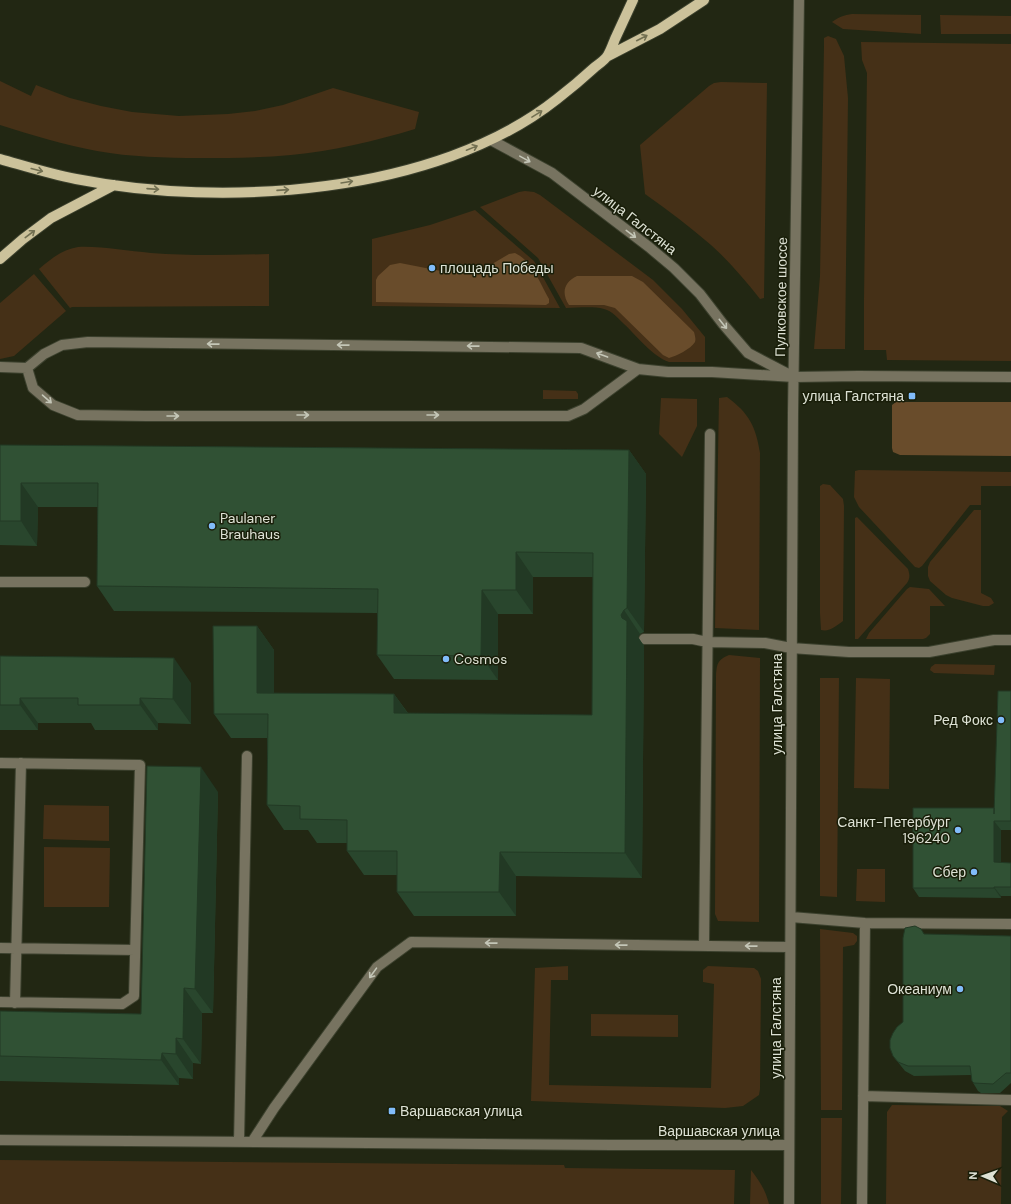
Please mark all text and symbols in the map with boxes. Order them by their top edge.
one-way arrow [636,34,648,41]
one-way arrow [531,110,543,118]
one-way arrow [466,144,478,151]
one-way arrow [519,156,531,163]
one-way arrow [31,166,44,174]
one-way arrow [340,178,353,186]
street label: улица Галстяна [589,182,681,258]
one-way arrow [146,186,159,193]
one-way arrow [276,187,289,194]
one-way arrow [625,229,636,238]
one-way arrow [24,230,35,238]
street label: Пулковское шоссе [771,237,791,357]
place label: площадь Победы [440,259,554,277]
marker: площадь Победы [427,263,437,273]
one-way arrow [719,319,728,330]
one-way arrow [207,340,220,347]
one-way arrow [337,341,350,349]
one-way arrow [467,342,480,350]
one-way arrow [596,351,608,359]
place label: улица Галстяна [803,387,904,405]
marker: улица Галстяна [907,391,917,401]
one-way arrow [41,395,52,404]
one-way arrow [296,411,309,419]
one-way arrow [426,411,439,419]
one-way arrow [166,412,179,420]
place label: Paulaner Brauhaus [220,509,280,543]
marker: Paulaner Brauhaus [207,521,217,531]
place label: Cosmos [454,650,507,668]
street label: улица Галстяна [768,653,786,755]
marker: Cosmos [441,654,451,664]
place label: Ред Фокс [933,711,993,729]
marker: Ред Фокс [996,715,1006,725]
place label: Санкт-Петербург 196240 [837,813,950,847]
marker: Санкт-Петербург 196240 [953,825,963,835]
place label: Сбер [932,863,966,881]
marker: Сбер [969,867,979,877]
one-way arrow [485,939,498,947]
one-way arrow [615,941,628,949]
one-way arrow [745,942,758,950]
one-way arrow [369,967,377,978]
street label: улица Галстяна [767,977,785,1079]
place label: Океаниум [887,980,952,998]
marker: Океаниум [955,984,965,994]
place label: Варшавская улица [400,1102,522,1120]
marker: Варшавская улица [387,1106,397,1116]
street label: Варшавская улица [658,1122,780,1140]
north arrow [963,1156,1003,1196]
text: N [966,1171,980,1180]

